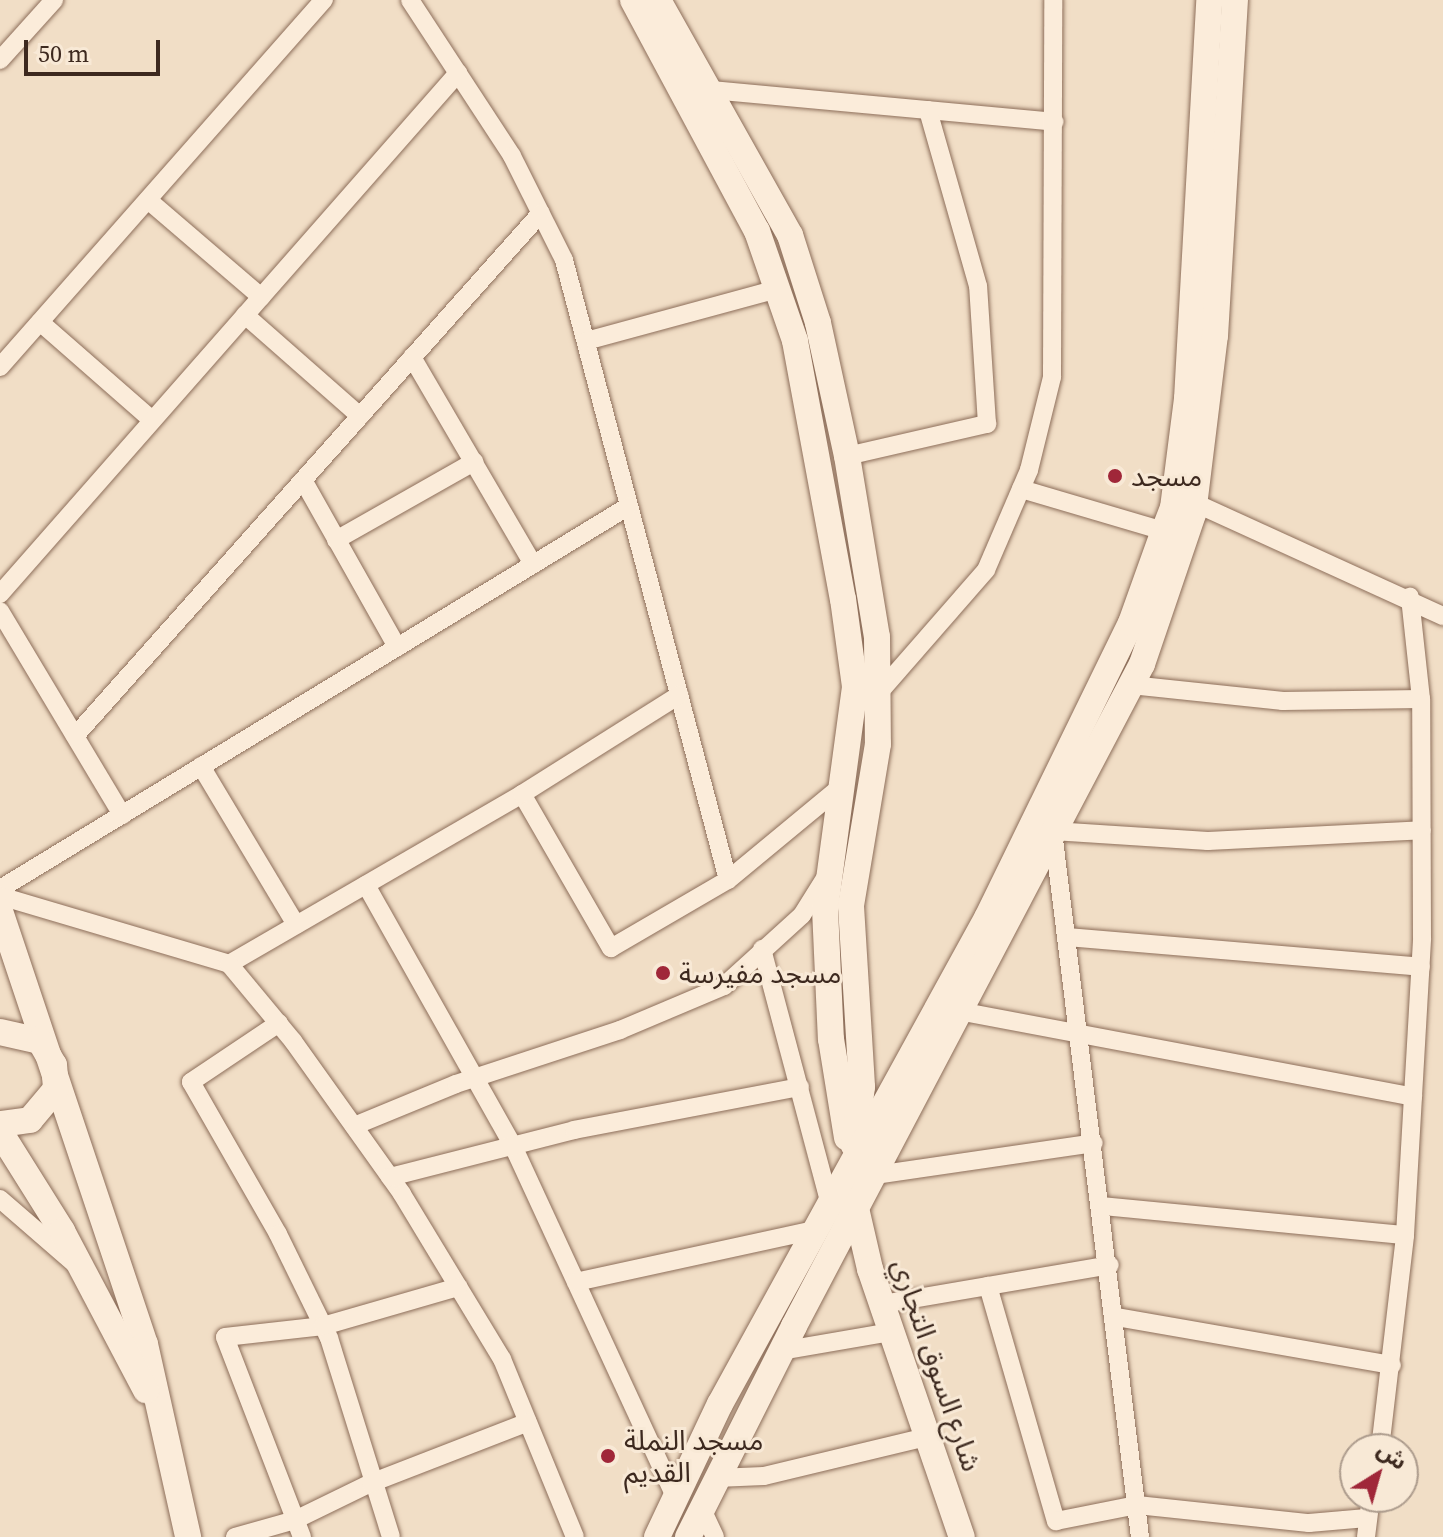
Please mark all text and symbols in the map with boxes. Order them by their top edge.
scale bar [28,24,164,74]
text: 50 m [38,37,89,70]
place label: مسجد [1131,459,1202,493]
marker: مسجد [1106,467,1124,485]
place label: مسجد مفيرسة [679,956,842,990]
marker: مسجد مفيرسة [654,964,672,982]
street label: شارع السوق التجاري [885,1254,989,1476]
place label: مسجد النملة القديم [624,1423,763,1489]
north arrow [1339,1433,1419,1513]
text: ش [1371,1434,1413,1476]
marker: مسجد النملة القديم [599,1447,617,1465]

